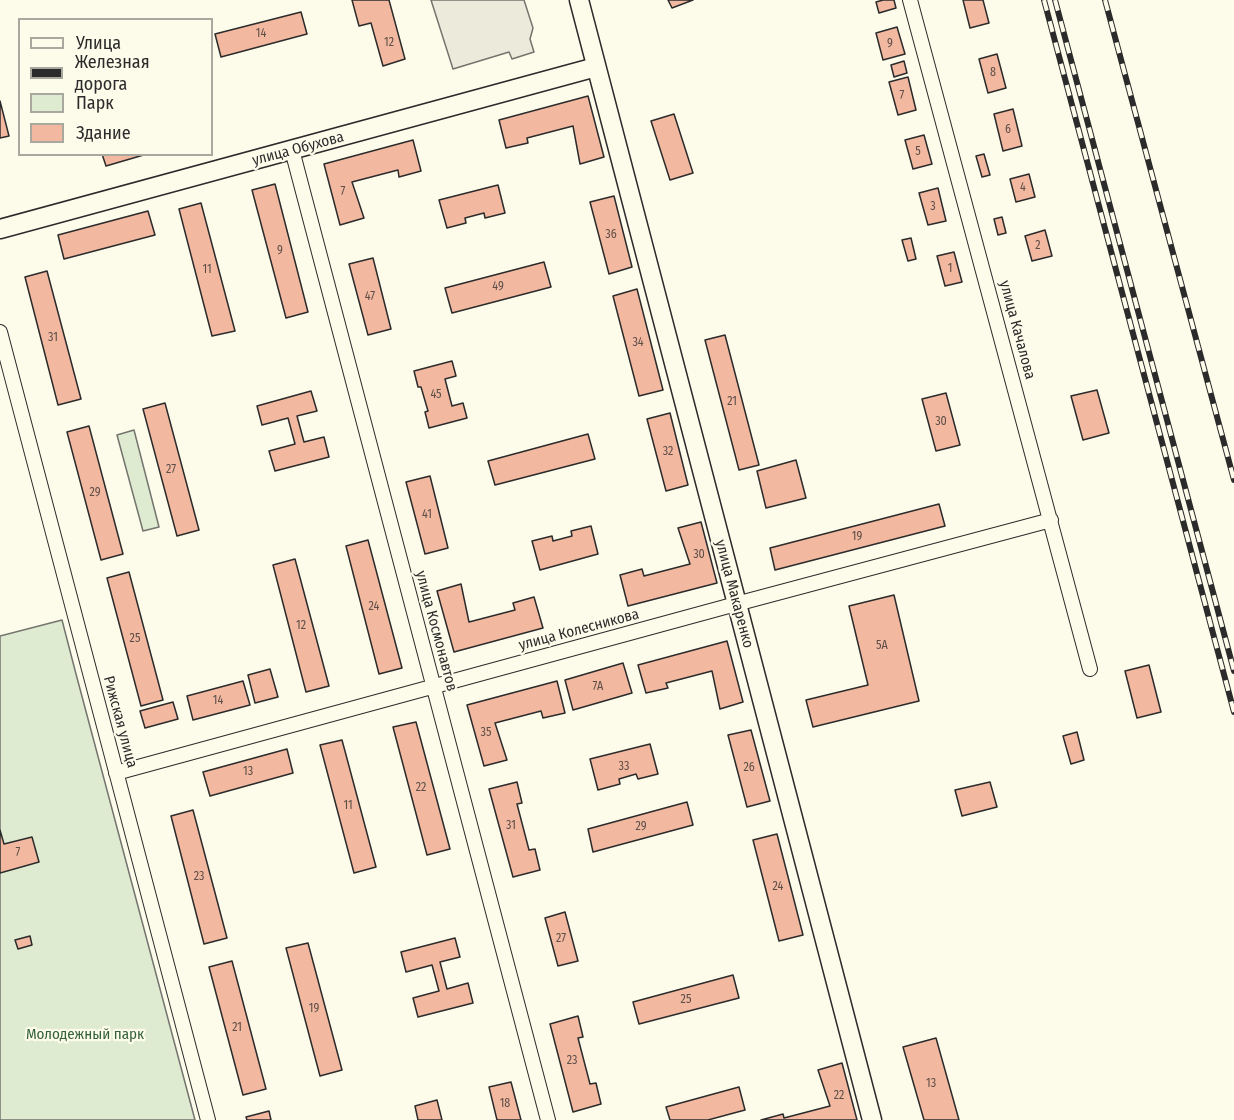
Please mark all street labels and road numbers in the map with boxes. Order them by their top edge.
street label: улица Обухова [250,128,346,170]
street label: улица Качалова [995,279,1039,381]
street label: улица Макаренко [711,538,757,650]
street label: улица Космонавтов [411,569,461,693]
street label: улица Колесникова [517,605,641,655]
street label: Рижская улица [99,674,141,770]

